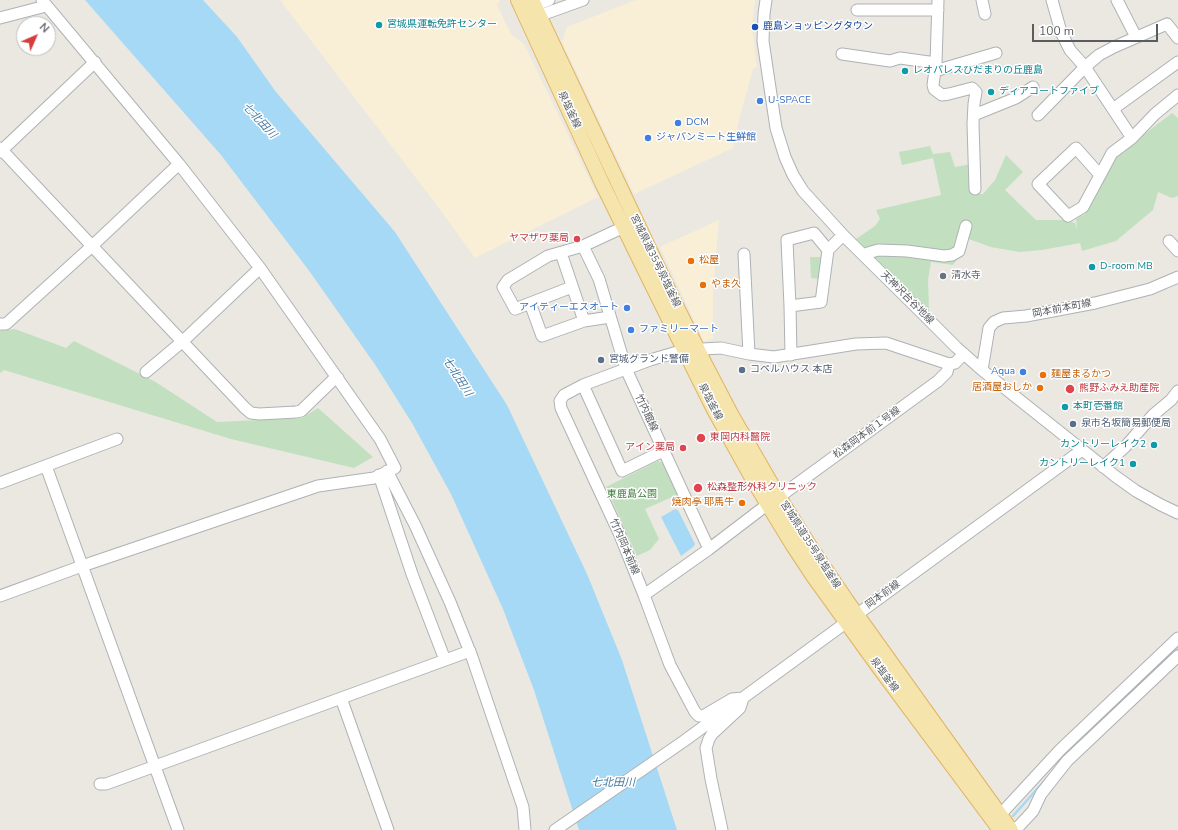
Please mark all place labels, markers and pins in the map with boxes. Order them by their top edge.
place label: 宮城県運転免許センター [387,19,497,31]
marker: 宮城県運転免許センター [374,20,384,30]
place label: 鹿島ショッピングタウン [763,21,873,33]
marker: 鹿島ショッピングタウン [750,22,760,32]
place label: レオパレスひだまりの丘鹿島 [913,65,1043,77]
marker: レオパレスひだまりの丘鹿島 [900,66,910,76]
place label: ディアコートファイブ [999,86,1099,98]
marker: ディアコートファイブ [986,87,996,97]
place label: U-SPACE [768,95,811,107]
marker: U-SPACE [755,96,765,106]
place label: DCM [686,117,709,129]
marker: DCM [673,118,683,128]
place label: ジャパンミート生鮮館 [656,132,756,144]
marker: ジャパンミート生鮮館 [643,133,653,143]
place label: ヤマザワ薬局 [509,233,569,245]
marker: ヤマザワ薬局 [572,234,582,244]
place label: 松屋 [699,255,719,267]
marker: 松屋 [686,256,696,266]
place label: D-room MB [1100,261,1153,273]
marker: D-room MB [1087,262,1097,272]
place label: 清水寺 [951,270,981,282]
marker: 清水寺 [938,271,948,281]
place label: やま久 [711,279,741,291]
marker: やま久 [698,280,708,290]
place label: アイティーエスオート [519,302,619,314]
marker: アイティーエスオート [622,303,632,313]
place label: ファミリーマート [639,324,719,336]
marker: ファミリーマート [626,325,636,335]
place label: 宮城グランド警備 [609,354,689,366]
marker: 宮城グランド警備 [596,355,606,365]
place label: コペルハウス 本店 [750,364,833,376]
marker: コペルハウス 本店 [737,365,747,375]
place label: Aqua [991,366,1015,378]
marker: Aqua [1018,367,1028,377]
place label: 麺屋まるかつ [1051,369,1111,381]
marker: 麺屋まるかつ [1038,370,1048,380]
place label: 居酒屋おしか [972,382,1032,394]
marker: 居酒屋おしか [1035,383,1045,393]
marker: 熊野ふみえ助産院 [1064,383,1076,395]
place label: 熊野ふみえ助産院 [1079,383,1159,395]
place label: 本町壱番館 [1073,401,1123,413]
marker: 本町壱番館 [1060,402,1070,412]
place label: 泉市名坂簡易郵便局 [1081,418,1171,430]
marker: 泉市名坂簡易郵便局 [1068,419,1078,429]
marker: 東岡内科醫院 [695,432,707,444]
place label: 東岡内科醫院 [710,432,770,444]
place label: カントリーレイク2 [1060,439,1146,451]
marker: カントリーレイク2 [1149,440,1159,450]
place label: アイン薬局 [625,442,675,454]
marker: アイン薬局 [678,443,688,453]
place label: カントリーレイク1 [1039,458,1125,470]
marker: カントリーレイク1 [1128,459,1138,469]
marker: 松森整形外科クリニック [692,482,704,494]
place label: 松森整形外科クリニック [707,482,817,494]
place label: 焼肉亭 耶馬牛 [671,497,734,509]
marker: 焼肉亭 耶馬牛 [737,498,747,508]

